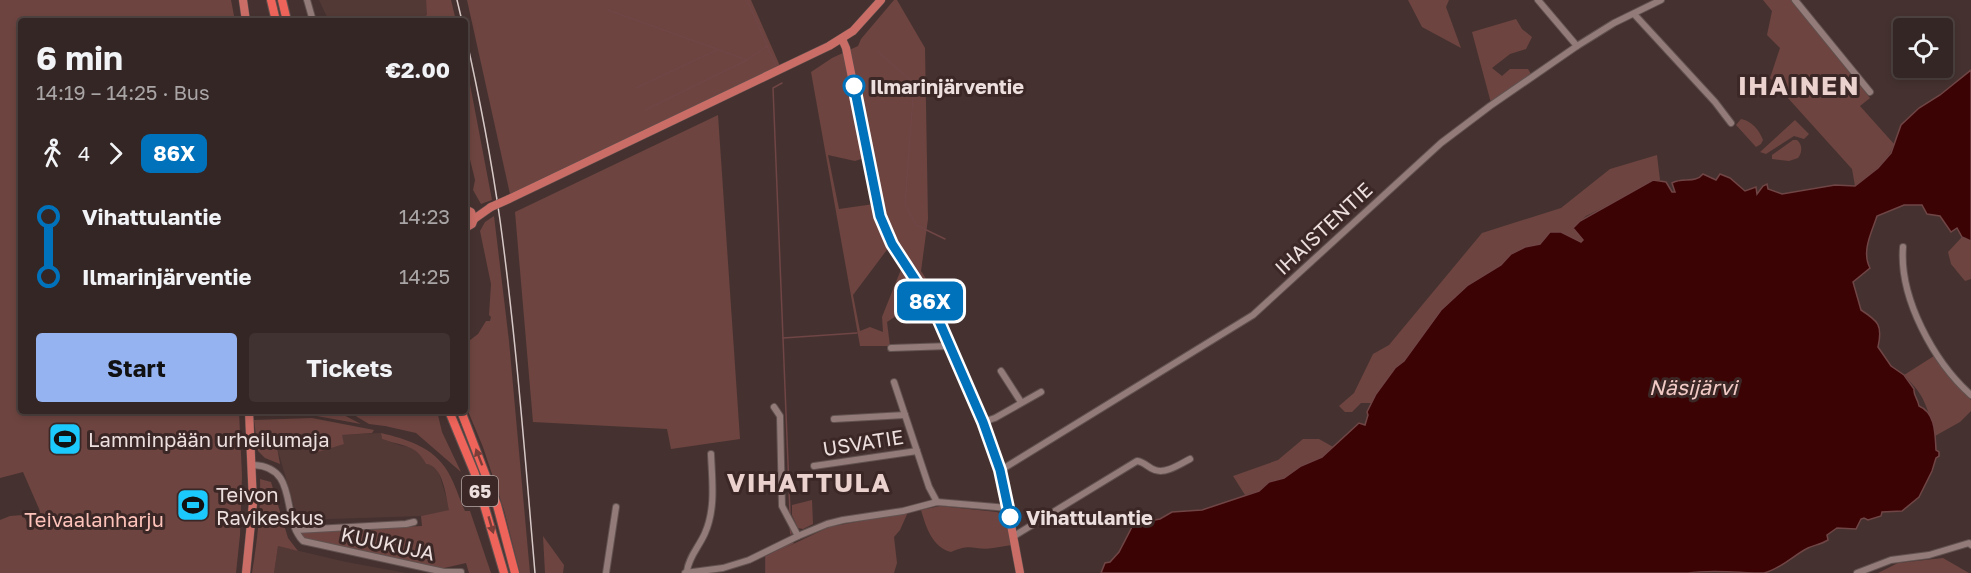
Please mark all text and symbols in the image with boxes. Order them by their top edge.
map controls [1893,18,1953,78]
button: locate [1893,18,1953,78]
text: 6 min [36,38,123,77]
text: €2.00 [385,56,450,83]
district label: IHAINEN [1738,70,1860,101]
place label: Ilmarinjärventie [870,74,1024,98]
marker: Ilmarinjärventie [843,75,865,97]
text: 14:19 – 14:25 · Bus [36,80,210,104]
icon: walk [36,137,69,170]
icon: forward [99,137,132,170]
text: 86X [153,140,195,166]
text: 4 [78,141,90,165]
street label: IHAISTENTIE [1269,177,1377,279]
text: Vihattulantie [82,203,221,230]
text: 14:23 [399,204,450,228]
text: Ilmarinjärventie [82,263,252,290]
text: 14:25 [399,264,450,288]
line badge: 86X [896,282,964,320]
text: 86X [909,288,951,314]
button: Start [36,333,237,402]
button: Tickets [249,333,450,402]
water label: Näsijärvi [1649,374,1740,400]
sports icon: Lamminpään urheilumaja [47,421,83,457]
street label: USVATIE [821,424,905,460]
place label: Lamminpään urheilumaja [88,427,329,451]
one-way arrow [474,448,484,466]
district label: VIHATTULA [727,467,891,498]
road number: 65 [462,476,498,506]
place label: Teivon Ravikeskus [216,482,324,529]
sports icon: Teivon Ravikeskus [175,487,211,523]
place label: Vihattulantie [1026,505,1153,529]
marker: Vihattulantie [999,506,1021,528]
park label: Teivaalanharju [24,507,164,531]
one-way arrow [487,516,496,534]
street label: KUUKUJA [339,521,437,565]

